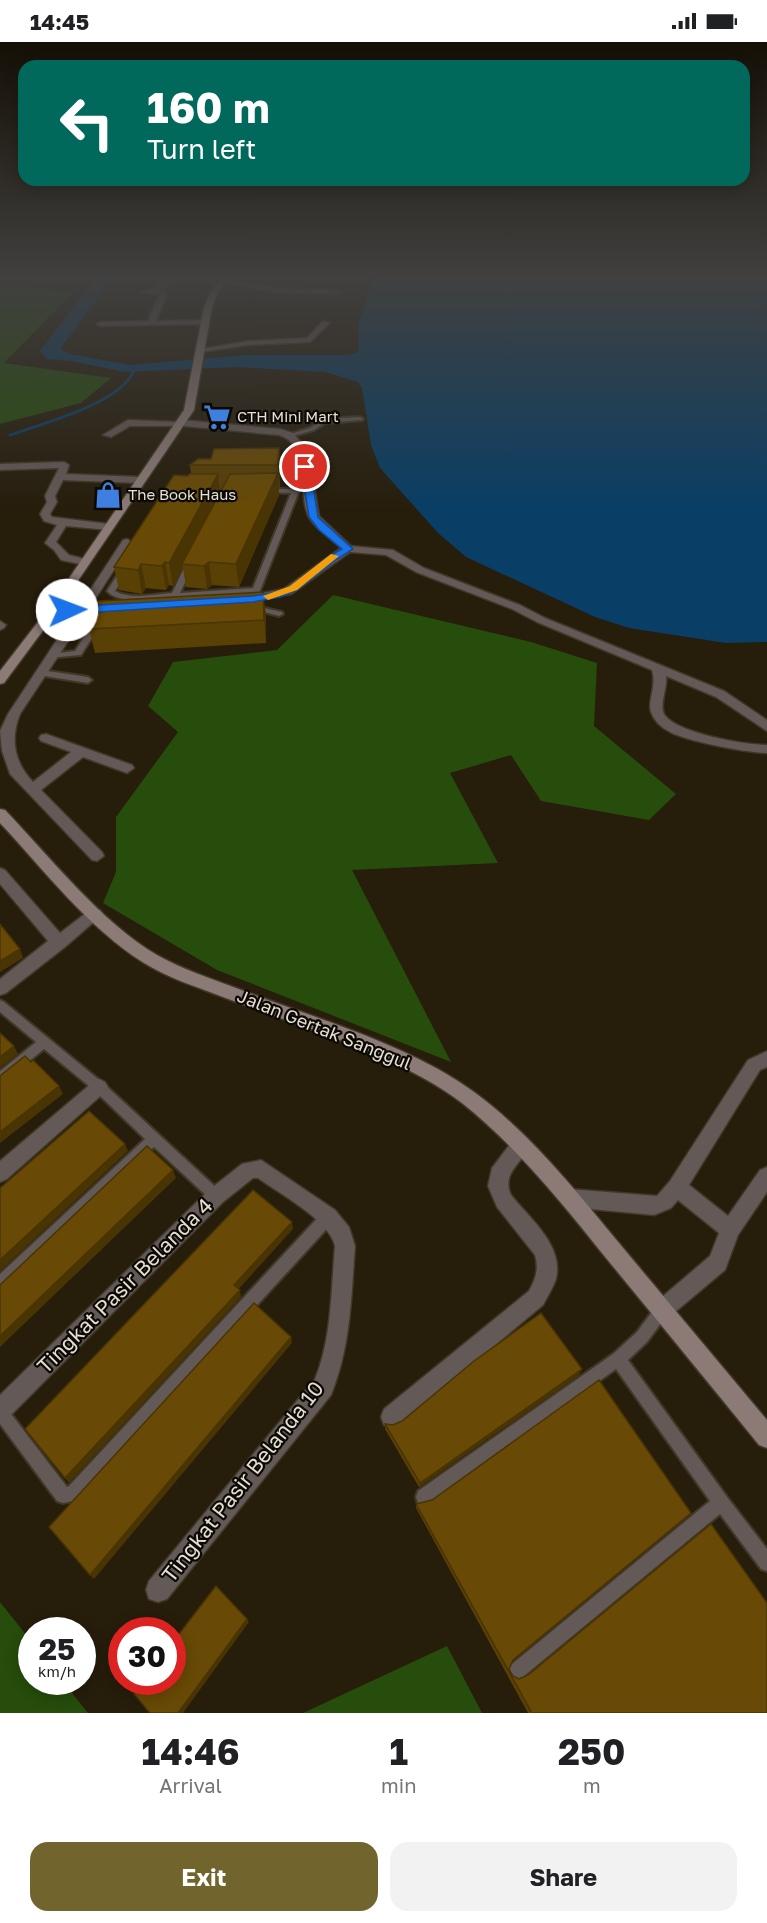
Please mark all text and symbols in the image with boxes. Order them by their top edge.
text: 14:45 [30,8,89,35]
text: 160 m [147,82,270,132]
icon: left [48,84,126,162]
text: Turn left [147,133,256,165]
supermarket icon: CTH Mini Mart [202,402,232,432]
place label: CTH Mini Mart [237,407,339,425]
pin [279,441,330,492]
icon: arrive [288,450,321,483]
shop icon: The Book Haus [93,480,123,510]
place label: The Book Haus [128,485,236,503]
position arrow [35,578,99,642]
street label: Jalan Gertak Sanggul [234,984,415,1074]
street label: Tingkat Pasir Belanda 4 [31,1192,218,1379]
street label: Tingkat Pasir Belanda 10 [156,1376,329,1587]
speed limit sign: 30 [108,1617,186,1695]
text: 25 [39,1631,75,1667]
text: km/h [38,1662,76,1680]
text: 14:46 [142,1730,240,1773]
text: 1 [390,1730,408,1773]
text: 250 [558,1730,625,1773]
text: Arrival [159,1773,222,1797]
text: min [381,1773,416,1797]
text: m [583,1773,601,1797]
button: Exit [30,1842,378,1911]
button: Share [390,1842,737,1911]

